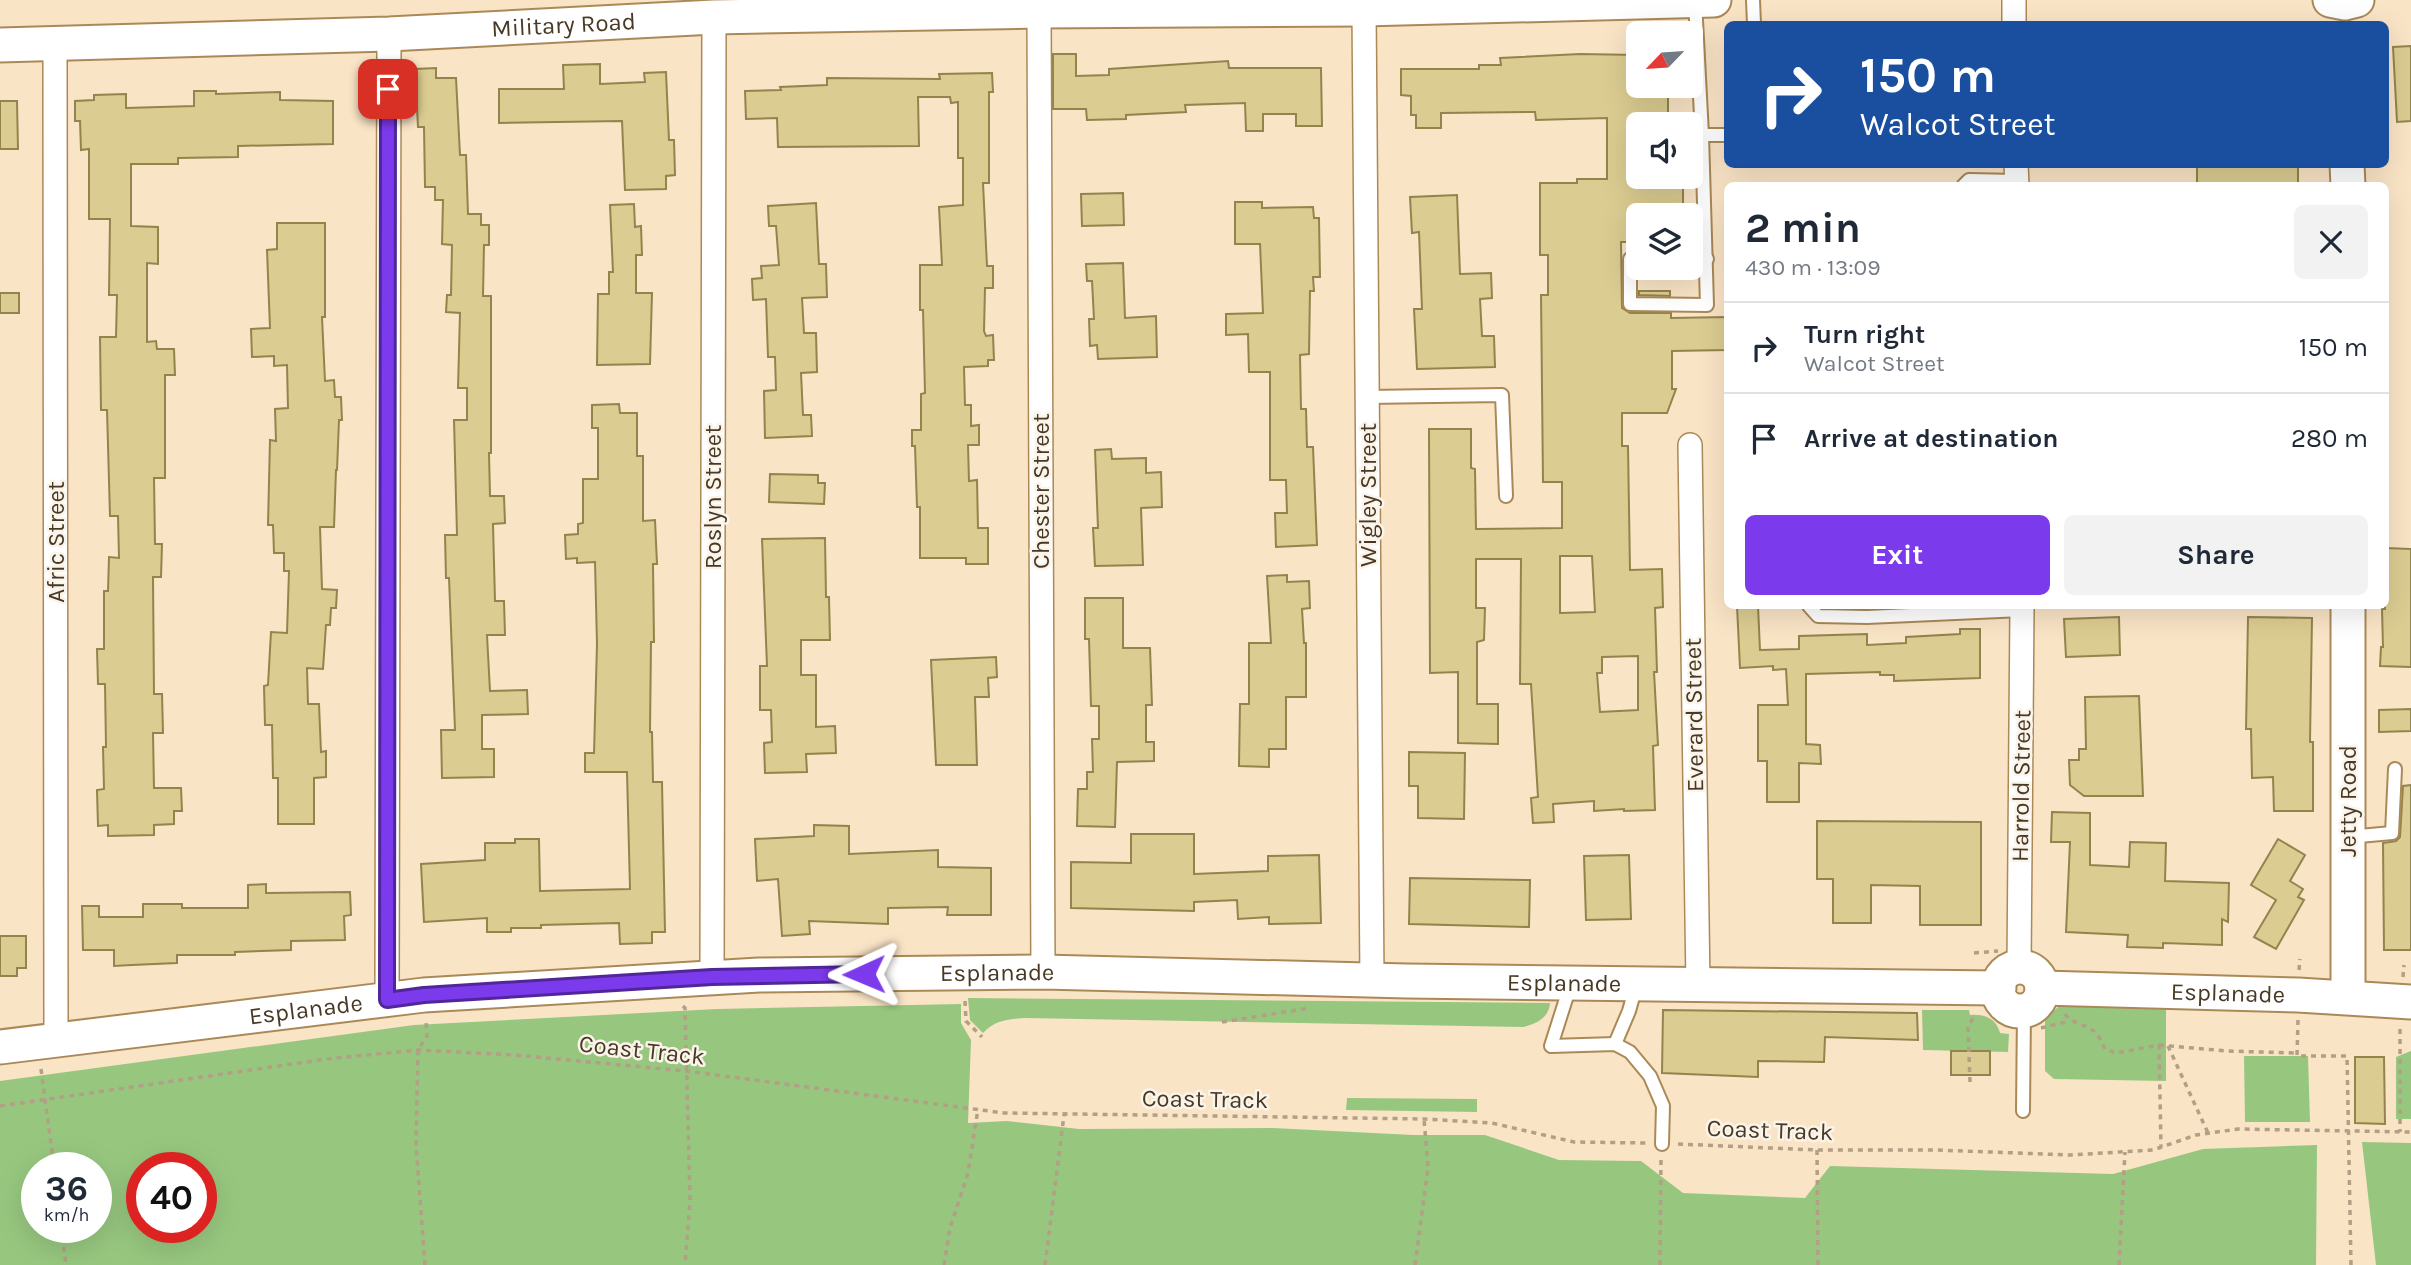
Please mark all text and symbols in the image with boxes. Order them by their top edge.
street label: Military Road [491,7,636,43]
north arrow [1626,21,1703,98]
map controls [1626,21,1703,280]
text: 150 m [1860,47,1996,104]
icon: right [1745,49,1836,140]
pin [358,59,418,119]
icon: arrive [369,70,407,108]
text: Walcot Street [1860,106,2056,143]
button: sound [1626,112,1703,189]
button: layers [1626,203,1703,280]
text: 2 min [1745,203,1861,253]
button: close [2294,205,2368,279]
text: 430 m · 13:09 [1745,254,1881,281]
text: Turn right [1804,319,1925,350]
icon: right [1745,329,1783,367]
text: 150 m [2299,332,2368,363]
text: Walcot Street [1804,350,1945,377]
street label: Chester Street [1027,413,1055,569]
icon: arrive [1745,420,1783,458]
street label: Wigley Street [1354,423,1382,567]
text: Arrive at destination [1804,423,2058,454]
text: 280 m [2291,423,2368,454]
street label: Roslyn Street [699,425,727,569]
street label: Afric Street [42,481,70,603]
button: Exit [1745,515,2050,595]
button: Share [2064,515,2368,595]
street label: Everard Street [1679,638,1709,792]
street label: Harrold Street [2006,710,2036,862]
street label: Jetty Road [2334,745,2362,857]
position arrow [827,937,901,1011]
street label: Esplanade [940,958,1055,987]
street label: Esplanade [1507,968,1621,998]
street label: Esplanade [2170,978,2285,1009]
street label: Esplanade [247,989,364,1030]
street label: Coast Track [578,1029,706,1071]
street label: Coast Track [1142,1084,1268,1114]
street label: Coast Track [1706,1114,1834,1146]
speed limit sign: 40 [126,1152,217,1243]
text: 36 [45,1168,88,1209]
text: km/h [44,1204,89,1226]

